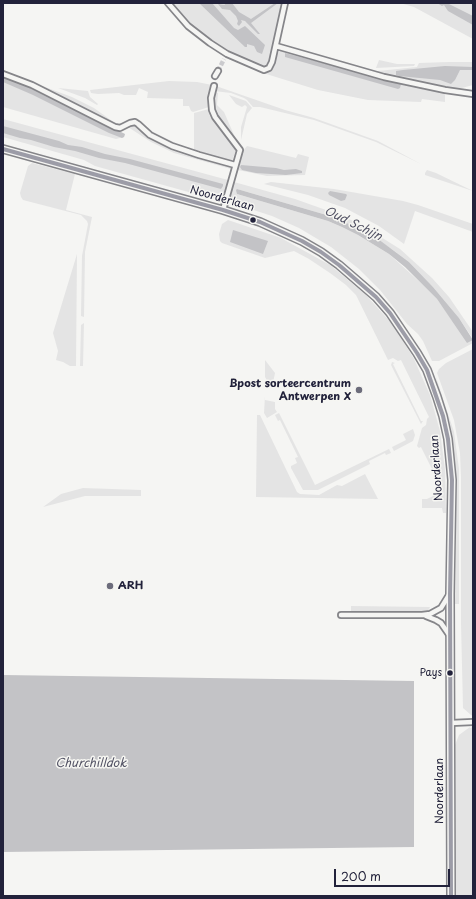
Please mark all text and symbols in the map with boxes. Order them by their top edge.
street label: Noorderlaan [188,184,256,214]
water label: Oud Schijn [322,204,384,244]
unlabelled marker [248,215,258,225]
place label: Bpost sorteercentrum Antwerpen X [229,377,351,403]
marker: Bpost sorteercentrum Antwerpen X [354,385,364,395]
street label: Noorderlaan [428,435,446,501]
place label: ARH [118,579,143,593]
marker: ARH [105,581,115,591]
place label: Pays [420,667,442,679]
marker: Pays [445,668,455,678]
water label: Churchilldok [55,757,127,771]
street label: Noorderlaan [433,758,447,824]
scale bar [336,861,452,887]
text: 200 m [341,867,381,885]

